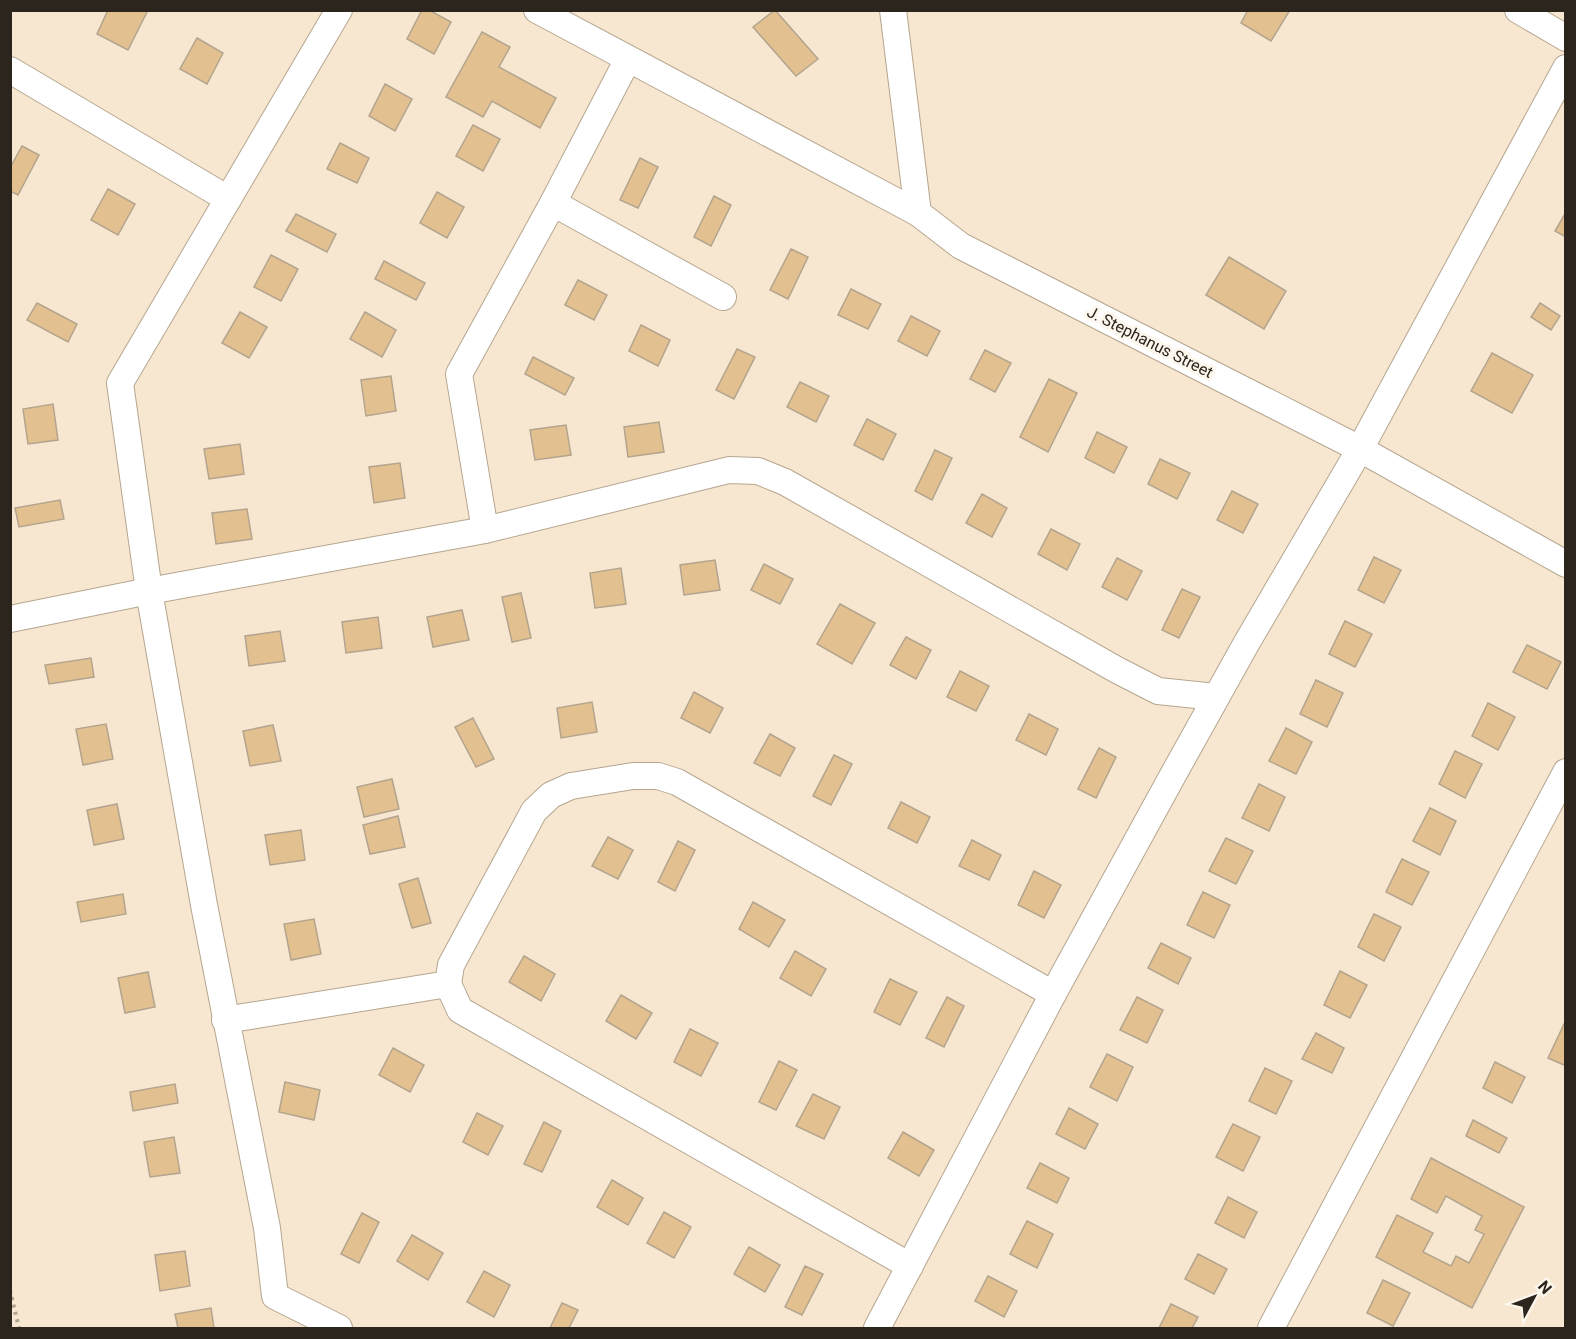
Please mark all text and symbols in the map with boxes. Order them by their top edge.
street label: J. Stephanus Street [1084,302,1216,382]
north arrow [1504,1267,1564,1327]
text: N [1534,1277,1556,1298]

